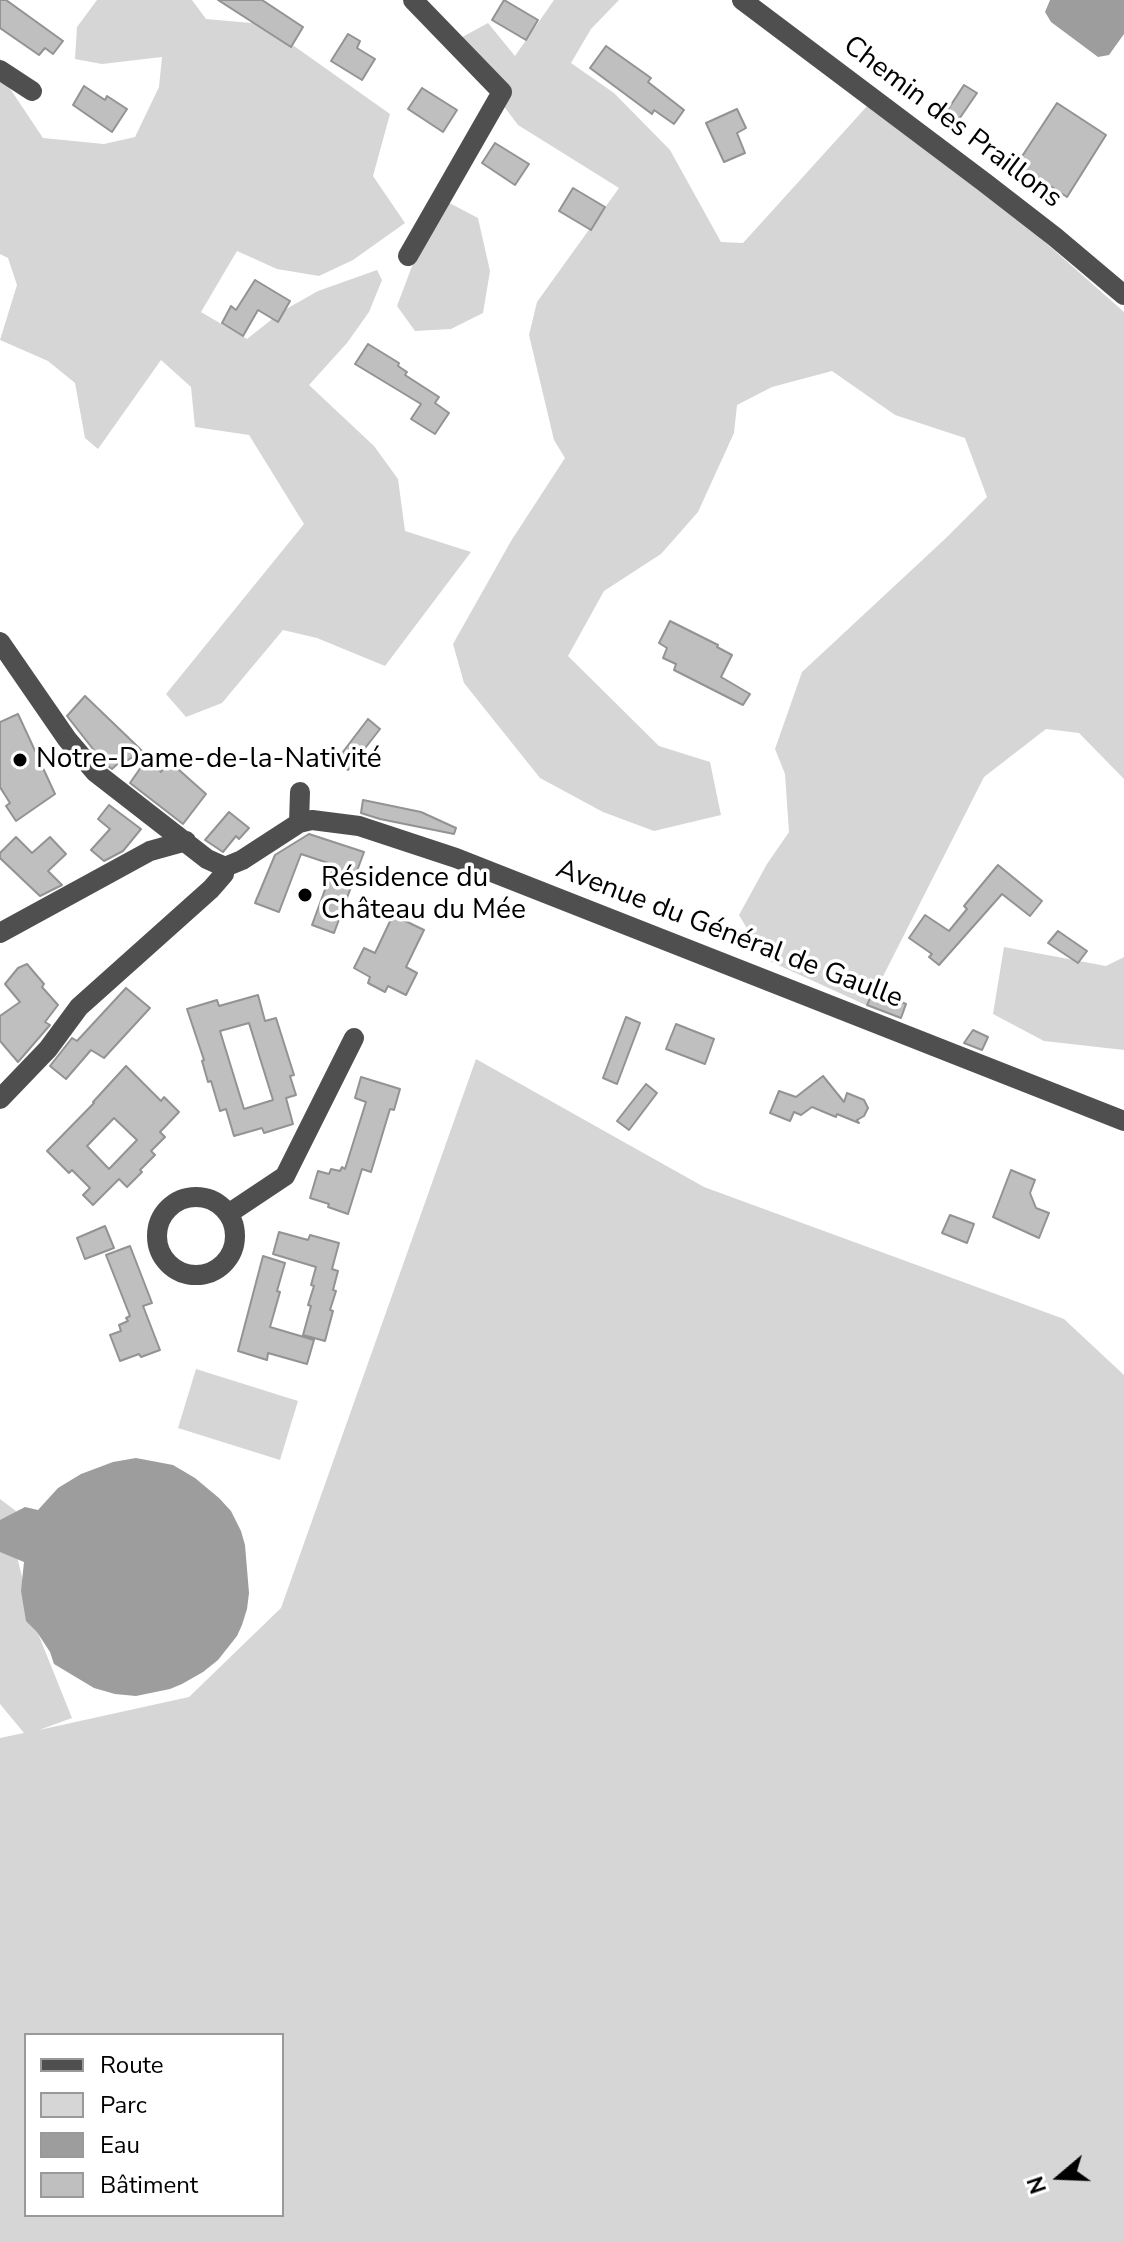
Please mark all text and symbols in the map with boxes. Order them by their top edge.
street label: Chemin des Praillons [836,30,1068,216]
place label: Notre-Dame-de-la-Nativité [36,743,382,777]
marker: Notre-Dame-de-la-Nativité [11,751,29,769]
street label: Avenue du Général de Gaulle [551,853,907,1017]
place label: Résidence du Château du Mée [321,862,526,928]
marker: Résidence du Château du Mée [296,886,314,904]
legend [24,2033,284,2217]
text: Route [100,2049,164,2081]
text: Parc [100,2089,147,2121]
text: Eau [100,2129,140,2161]
north arrow [1020,2137,1100,2217]
text: Bâtiment [100,2169,198,2201]
text: N [1020,2172,1054,2197]

